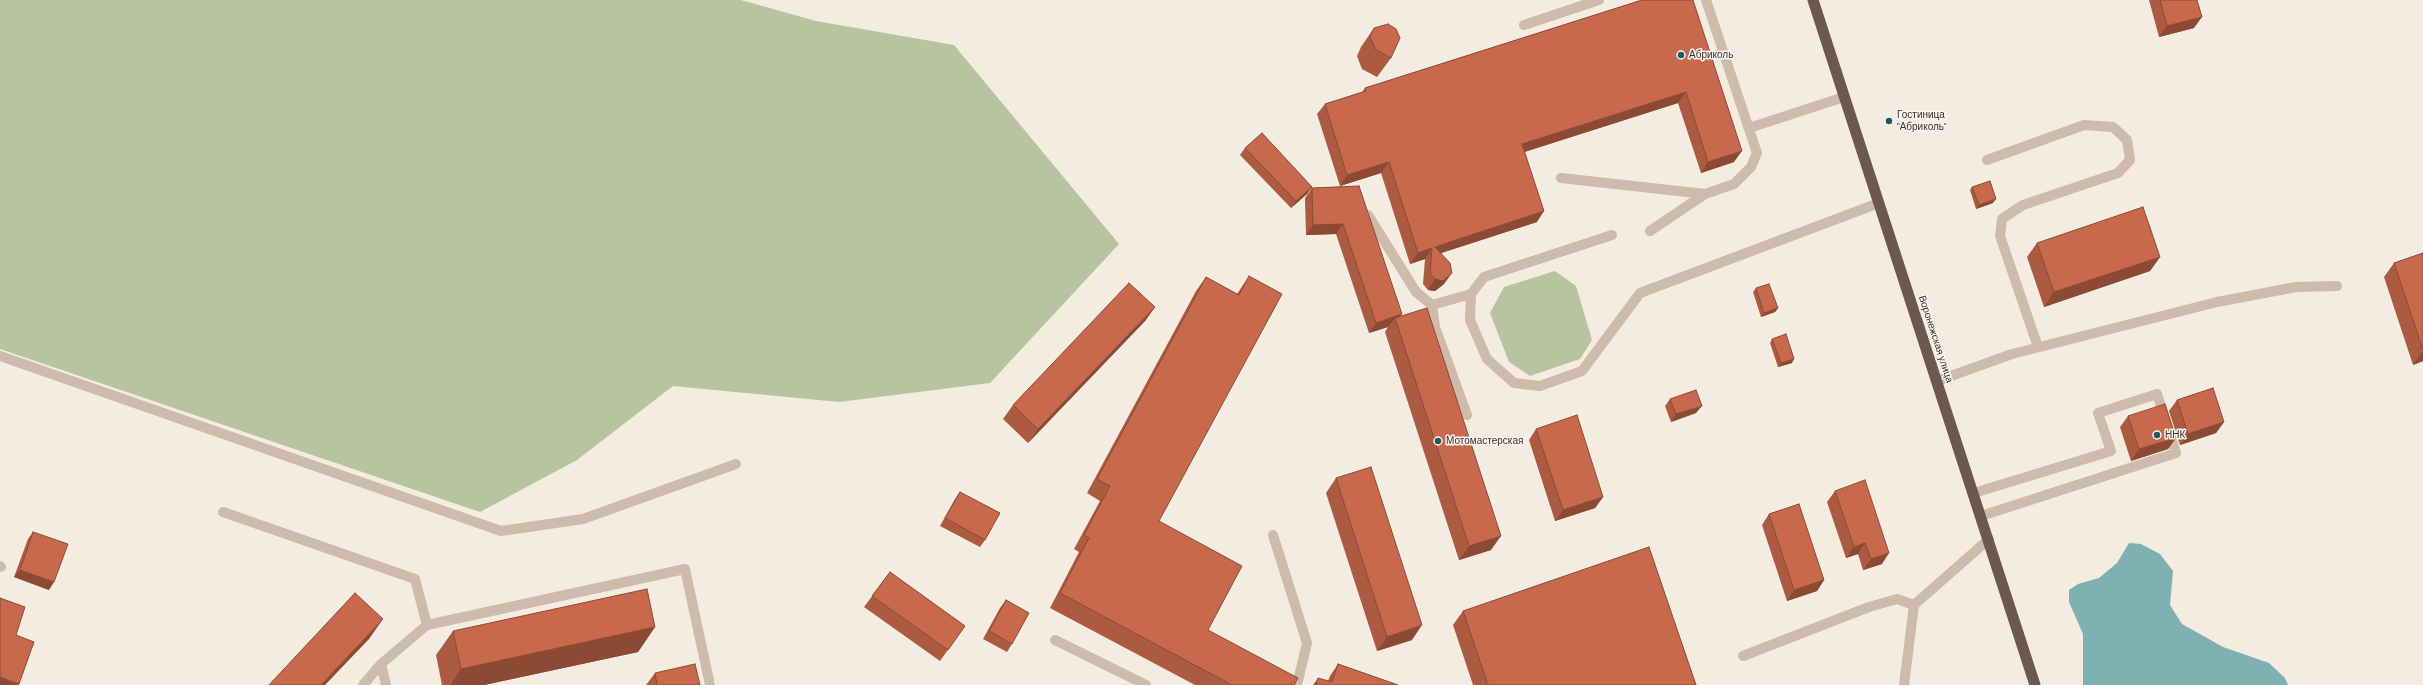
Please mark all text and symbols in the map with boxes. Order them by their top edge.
place label: Абриколь [1689,49,1733,61]
marker: Абриколь [1676,50,1686,60]
place label: Гостиница "Абриколь" [1897,109,1947,132]
marker: Гостиница "Абриколь" [1884,116,1894,126]
street label: Воронежская улица [1916,294,1956,384]
place label: ННК [2165,429,2185,441]
marker: ННК [2152,430,2162,440]
place label: Мотомастерская [1446,435,1523,447]
marker: Мотомастерская [1433,436,1443,446]

